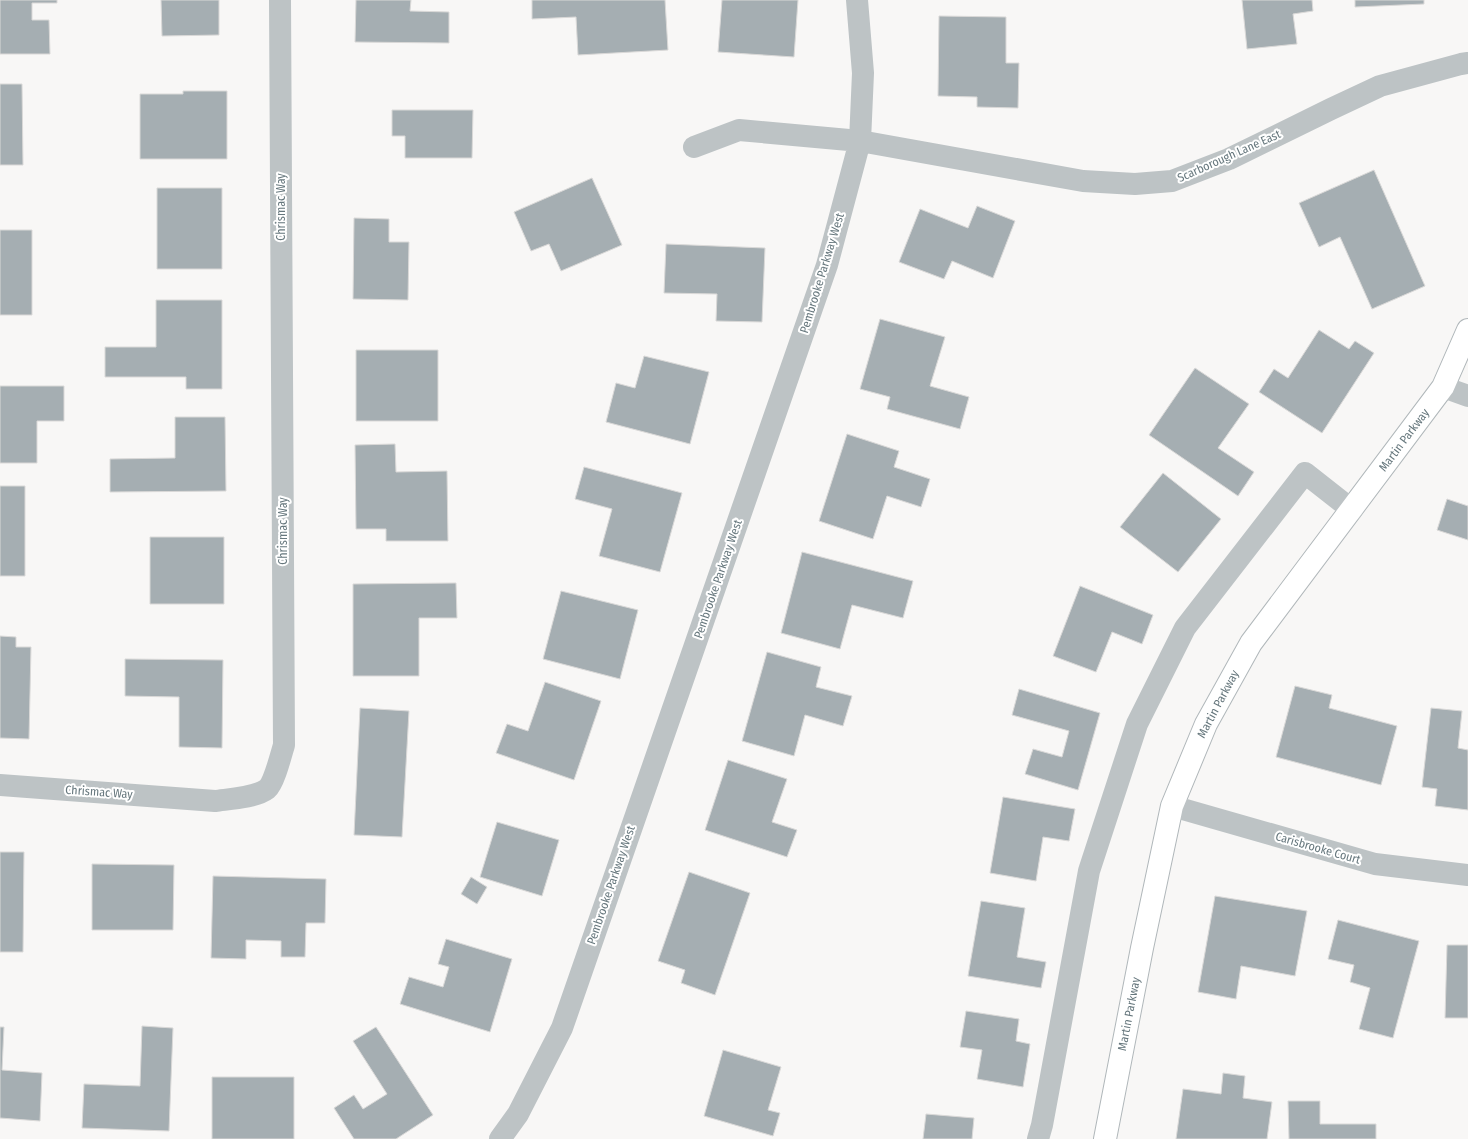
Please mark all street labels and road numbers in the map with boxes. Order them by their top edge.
street label: Scarborough Lane East [1175,127,1283,185]
street label: Chrismac Way [274,173,288,241]
street label: Pembrooke Parkway West [797,211,847,335]
street label: Martin Parkway [1376,405,1432,474]
street label: Chrismac Way [276,497,290,565]
street label: Pembrooke Parkway West [691,518,745,640]
street label: Martin Parkway [1194,667,1242,740]
street label: Chrismac Way [65,783,134,801]
street label: Pembrooke Parkway West [584,824,638,946]
street label: Carisbrooke Court [1274,829,1362,867]
street label: Martin Parkway [1115,975,1143,1052]

